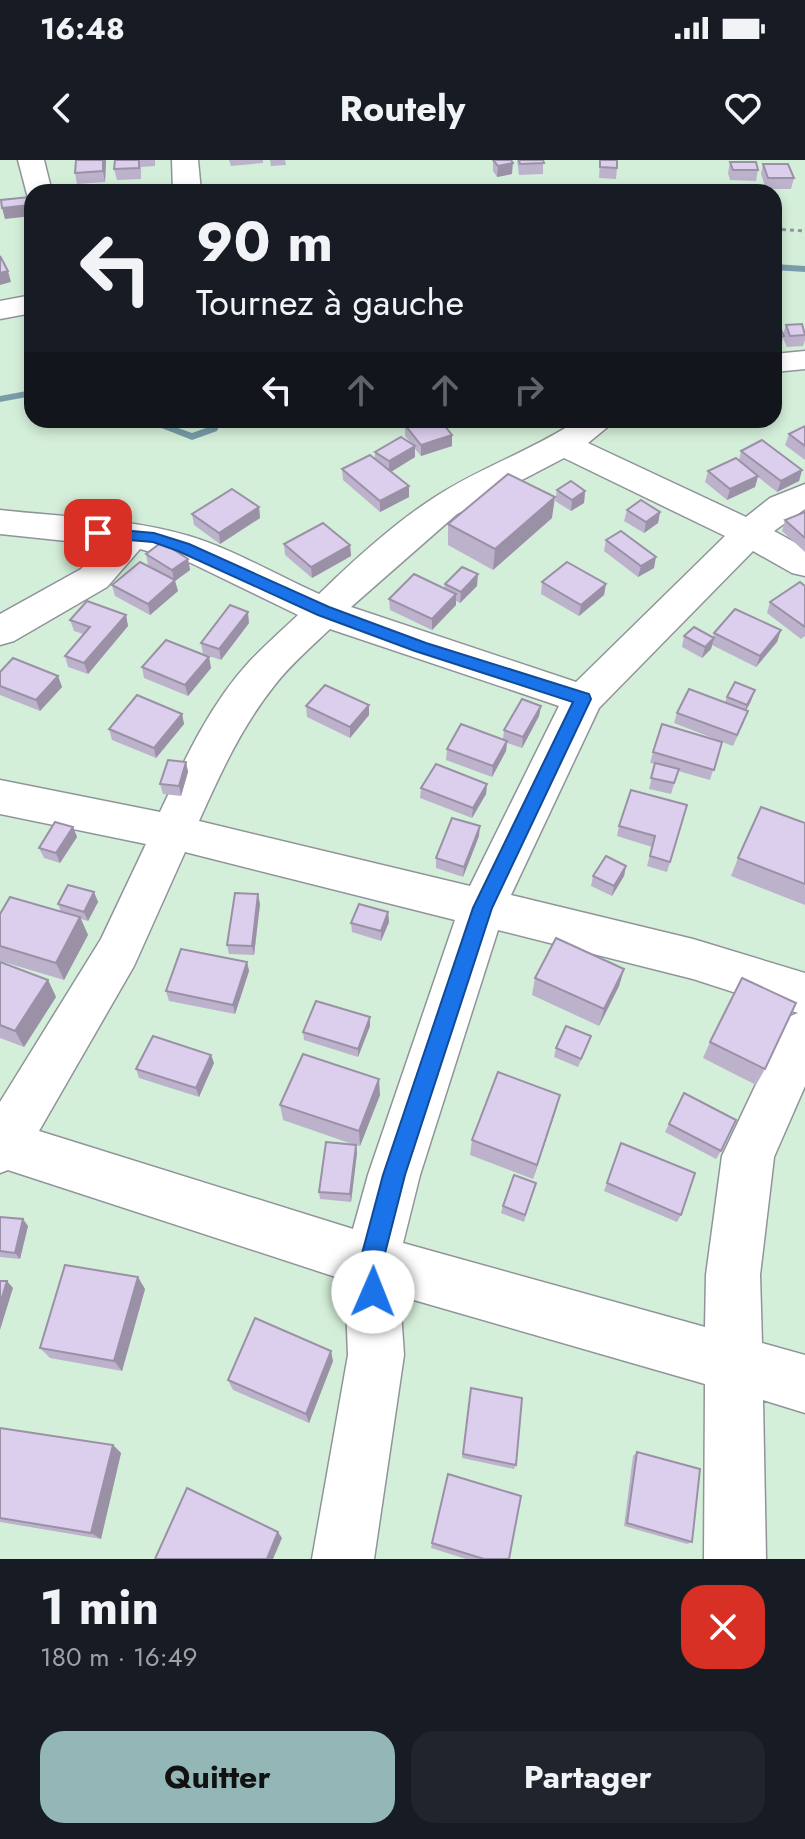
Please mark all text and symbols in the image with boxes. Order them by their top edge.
text: 16:48 [40,7,125,50]
text: Routely [340,82,465,134]
icon: back [40,86,84,130]
icon: heart [721,86,765,130]
text: 90 m [196,201,333,282]
icon: left [64,216,168,320]
text: Tournez à gauche [196,276,464,328]
icon: left [255,368,299,412]
icon: ahead [339,368,383,412]
icon: ahead [423,368,467,412]
icon: right [507,368,551,412]
pin [64,499,132,567]
icon: arrive [76,511,120,555]
position arrow [331,1250,415,1334]
text: 1 min [40,1573,159,1642]
button: close [681,1585,765,1669]
text: 180 m · 16:49 [40,1638,198,1676]
button: Quitter [40,1731,395,1823]
button: Partager [411,1731,765,1823]

